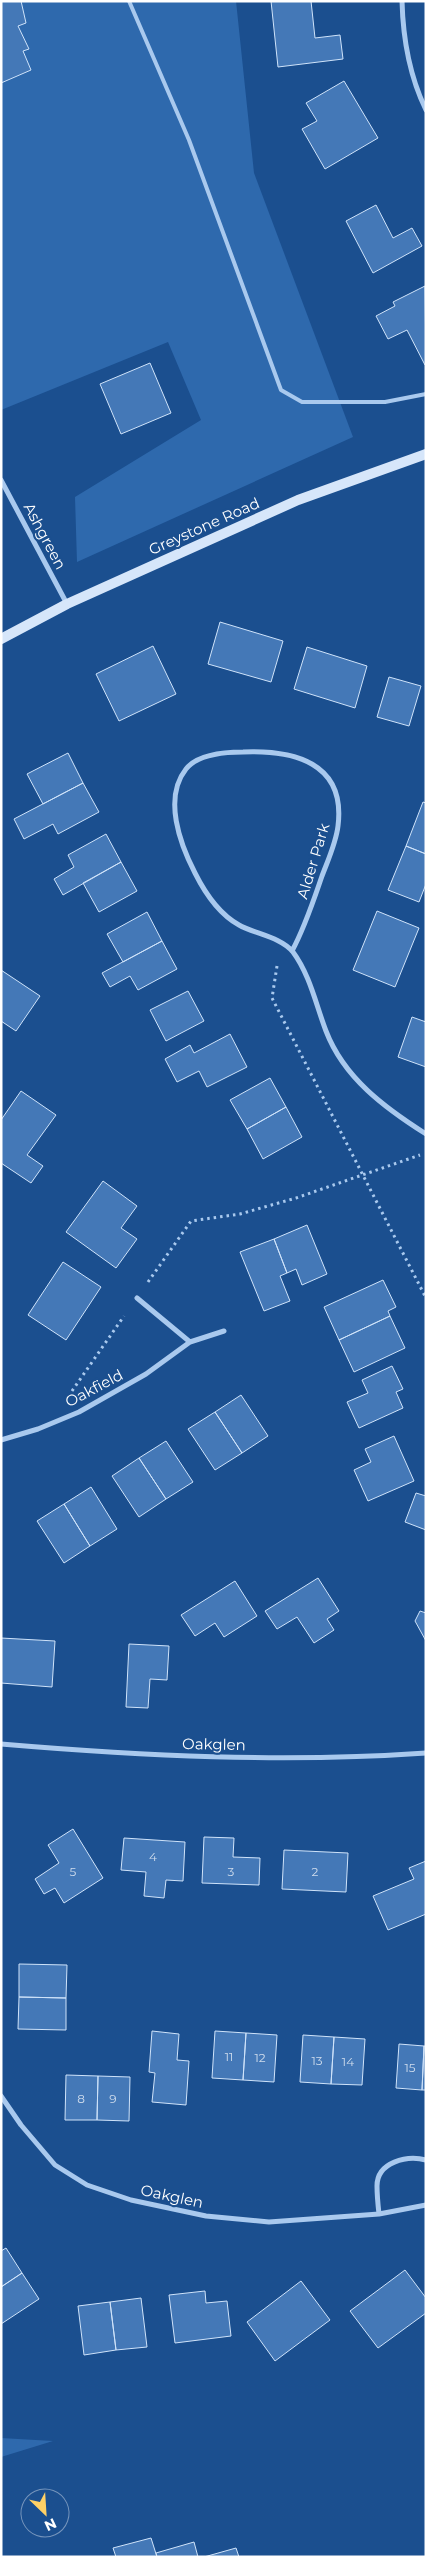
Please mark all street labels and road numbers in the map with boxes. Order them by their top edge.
street label: Greystone Road [146,493,262,559]
street label: Ashgreen [20,500,70,572]
street label: Alder Park [292,821,334,901]
street label: Oakfield [62,1365,126,1411]
street label: Oakglen [182,1734,246,1754]
street label: Oakglen [139,2180,205,2212]

